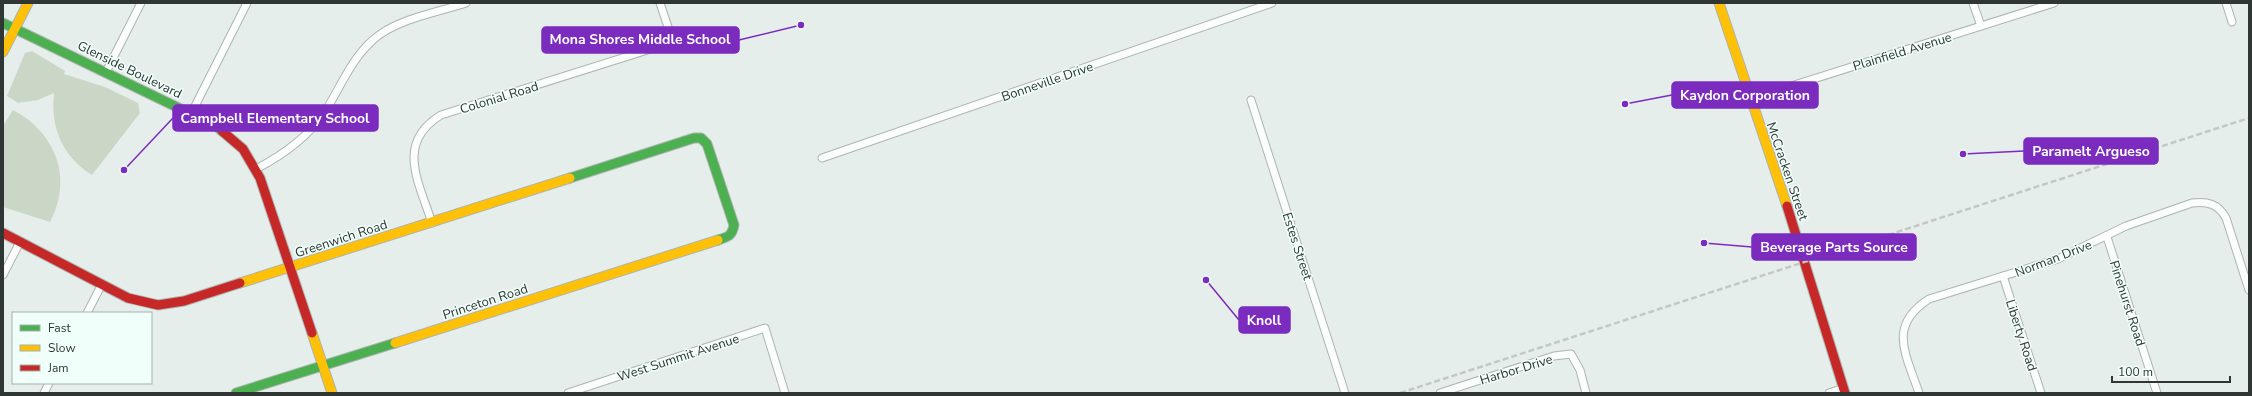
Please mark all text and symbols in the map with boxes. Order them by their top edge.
callout: Mona Shores Middle School [542,27,739,53]
street label: Plainfield Avenue [1851,28,1954,76]
text: Mona Shores Middle School [549,30,731,49]
street label: Glenside Boulevard [74,37,185,103]
street label: Bonneville Drive [999,58,1096,106]
street label: Colonial Road [458,77,541,118]
callout: Kaydon Corporation [1672,82,1818,108]
text: Kaydon Corporation [1680,86,1810,105]
callout: Campbell Elementary School [173,105,378,131]
text: Campbell Elementary School [181,109,370,128]
street label: McCracken Street [1762,120,1812,223]
callout: Paramelt Argueso [2024,138,2158,164]
text: Paramelt Argueso [2032,142,2150,161]
street label: Estes Street [1278,210,1317,283]
street label: Greenwich Road [293,216,390,262]
callout: Beverage Parts Source [1752,234,1916,260]
street label: Norman Drive [2012,236,2095,282]
text: Beverage Parts Source [1760,238,1908,257]
street label: Pinehurst Road [2105,258,2149,348]
street label: Princeton Road [440,280,530,324]
street label: Liberty Road [2001,297,2041,374]
callout: Knoll [1239,307,1290,333]
text: Knoll [1247,311,1282,330]
legend [12,312,152,384]
text: Fast [48,320,71,336]
street label: West Summit Avenue [615,330,742,386]
text: Slow [48,340,76,356]
street label: Harbor Drive [1478,350,1555,390]
scale bar [2112,358,2230,384]
text: Jam [47,360,69,376]
text: 100 m [2118,364,2153,380]

